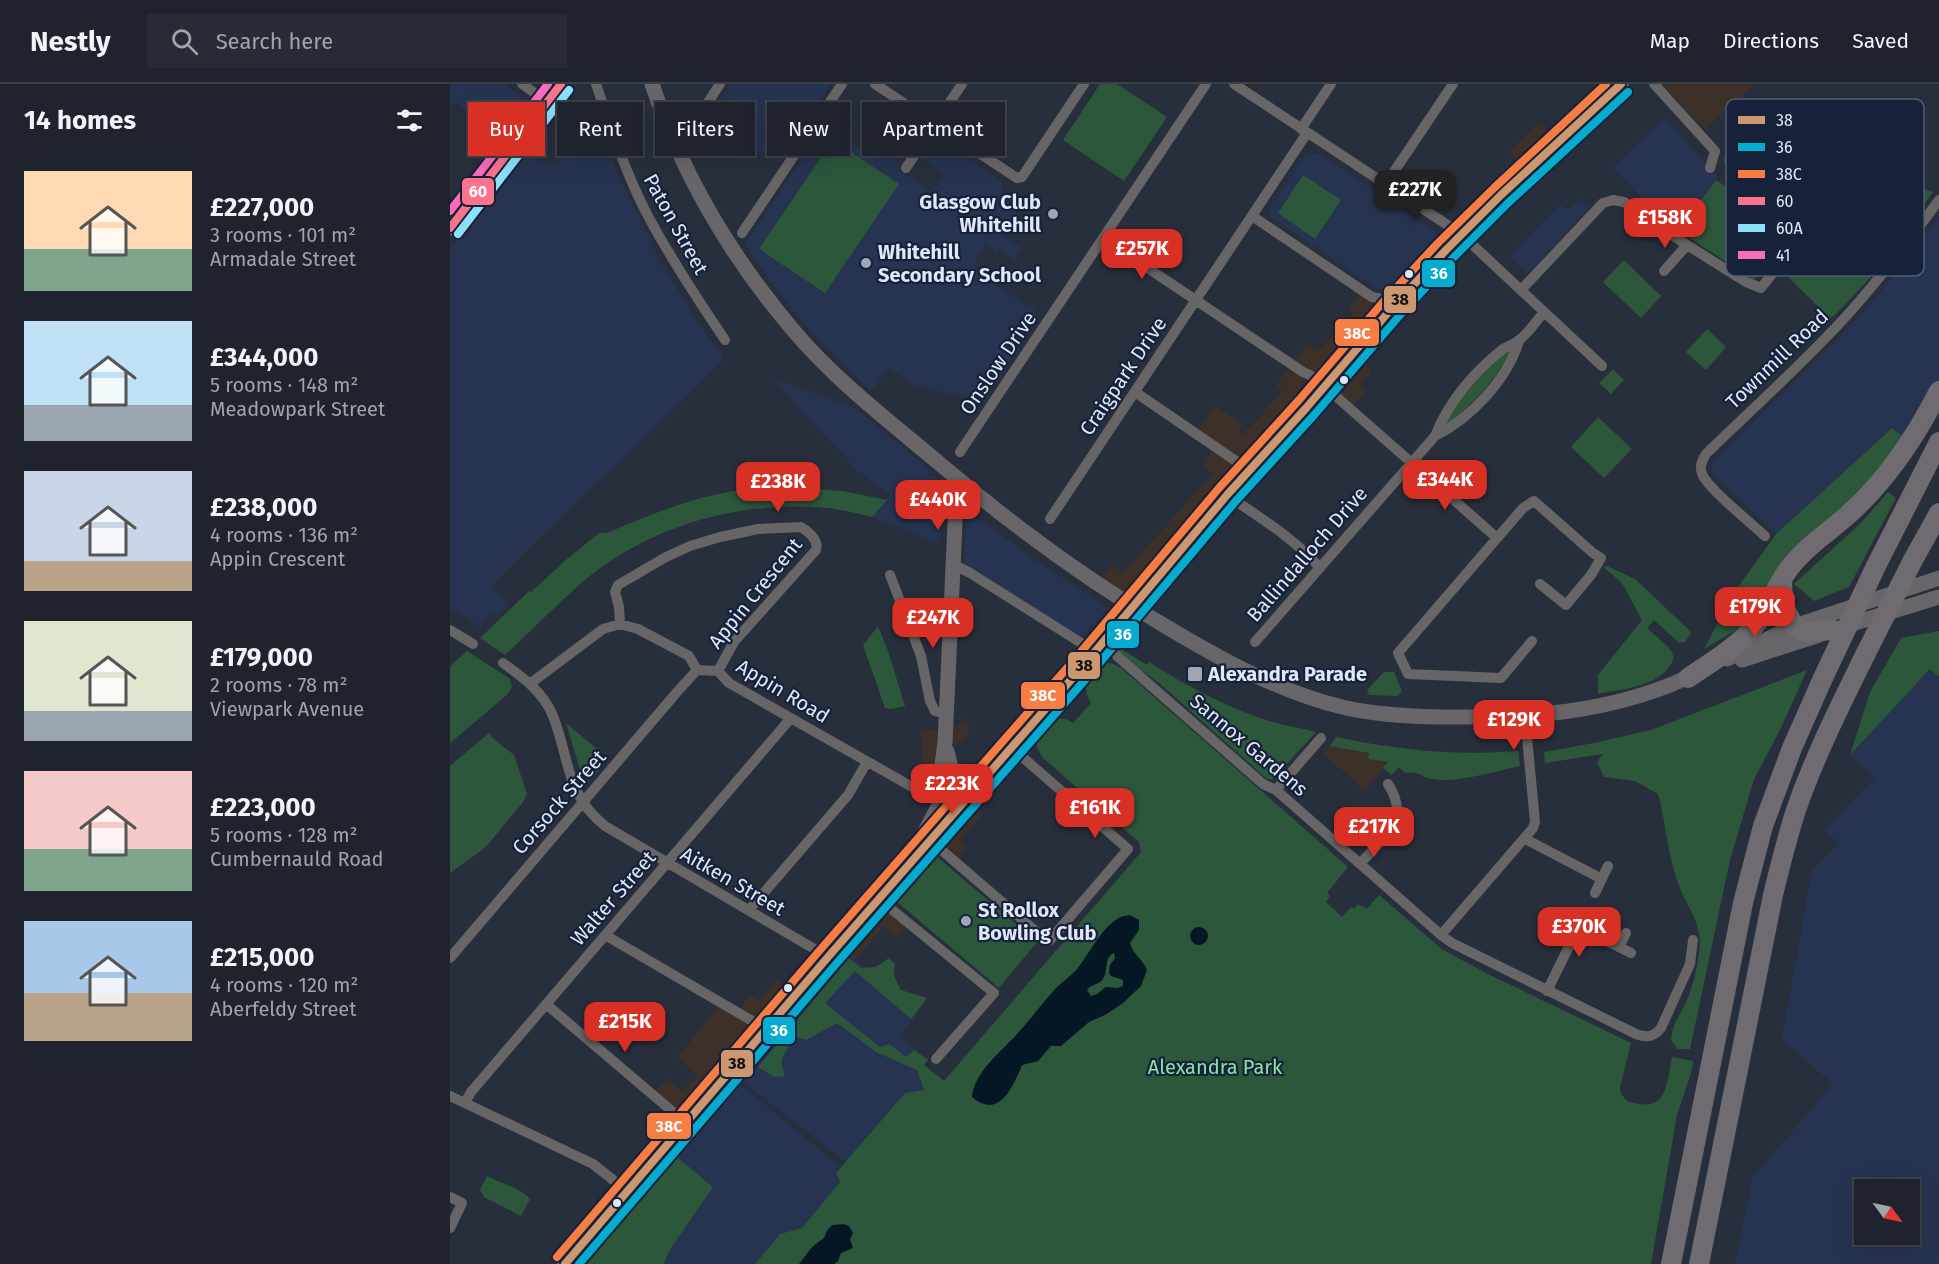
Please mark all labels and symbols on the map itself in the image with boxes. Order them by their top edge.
legend [1726,99,1924,276]
text: 38 [1776,111,1793,130]
text: 36 [1776,138,1793,157]
text: 38C [1776,165,1802,184]
street label: Paton Street [639,170,714,279]
pin: £227K [1373,170,1457,221]
line badge: 60 [461,177,495,206]
text: 60 [469,182,487,201]
place label: Glasgow Club Whitehill [919,190,1041,237]
text: 60 [1776,192,1794,211]
pin: £158K [1623,198,1707,249]
marker: Glasgow Club Whitehill [1046,207,1060,221]
text: 60A [1776,219,1803,238]
pin: £257K [1100,229,1184,280]
place label: Whitehill Secondary School [878,240,1041,287]
text: 41 [1776,246,1791,265]
marker: Whitehill Secondary School [859,256,873,270]
line badge: 36 [1421,259,1456,288]
text: 36 [1429,264,1448,283]
unlabelled marker [1403,268,1415,280]
line badge: 38 [1383,285,1417,314]
text: 38 [1390,290,1409,309]
street label: Townmill Road [1721,304,1833,414]
street label: Onslow Drive [955,307,1041,419]
street label: Craigpark Drive [1075,312,1171,440]
line badge: 38C [1334,318,1380,347]
text: 38C [1343,324,1371,343]
unlabelled marker [1338,374,1350,386]
pin: £344K [1403,460,1487,511]
pin: £238K [736,462,820,513]
pin: £440K [896,480,980,531]
street label: Ballindalloch Drive [1242,481,1372,627]
street label: Appin Crescent [703,532,807,653]
pin: £179K [1713,587,1797,638]
pin: £247K [891,598,975,649]
line badge: 36 [1106,620,1140,649]
text: 36 [1113,625,1132,644]
line badge: 38 [1067,651,1101,680]
street label: Appin Road [732,654,834,728]
text: 38 [1074,656,1093,675]
place label: Alexandra Parade [1207,662,1367,686]
marker: Alexandra Parade [1186,665,1204,683]
line badge: 38C [1020,681,1066,710]
text: 38C [1029,686,1057,705]
street label: Sannox Gardens [1185,689,1313,801]
pin: £129K [1472,700,1556,751]
street label: Corsock Street [507,744,611,859]
pin: £223K [910,764,994,815]
pin: £161K [1053,788,1137,839]
pin: £217K [1332,807,1416,858]
street label: Aitken Street [677,841,790,921]
street label: Walter Street [565,845,661,950]
place label: St Rollox Bowling Club [978,898,1097,945]
pin: £370K [1537,907,1621,958]
marker: St Rollox Bowling Club [959,914,973,928]
unlabelled marker [782,982,794,994]
pin: £215K [583,1002,667,1053]
line badge: 36 [762,1016,796,1045]
text: 36 [769,1021,788,1040]
line badge: 38 [720,1049,754,1078]
text: 38 [727,1054,746,1073]
park label: Alexandra Park [1148,1055,1283,1079]
line badge: 38C [646,1112,692,1140]
text: 38C [655,1117,683,1136]
north arrow [1854,1179,1920,1245]
unlabelled marker [611,1197,623,1209]

